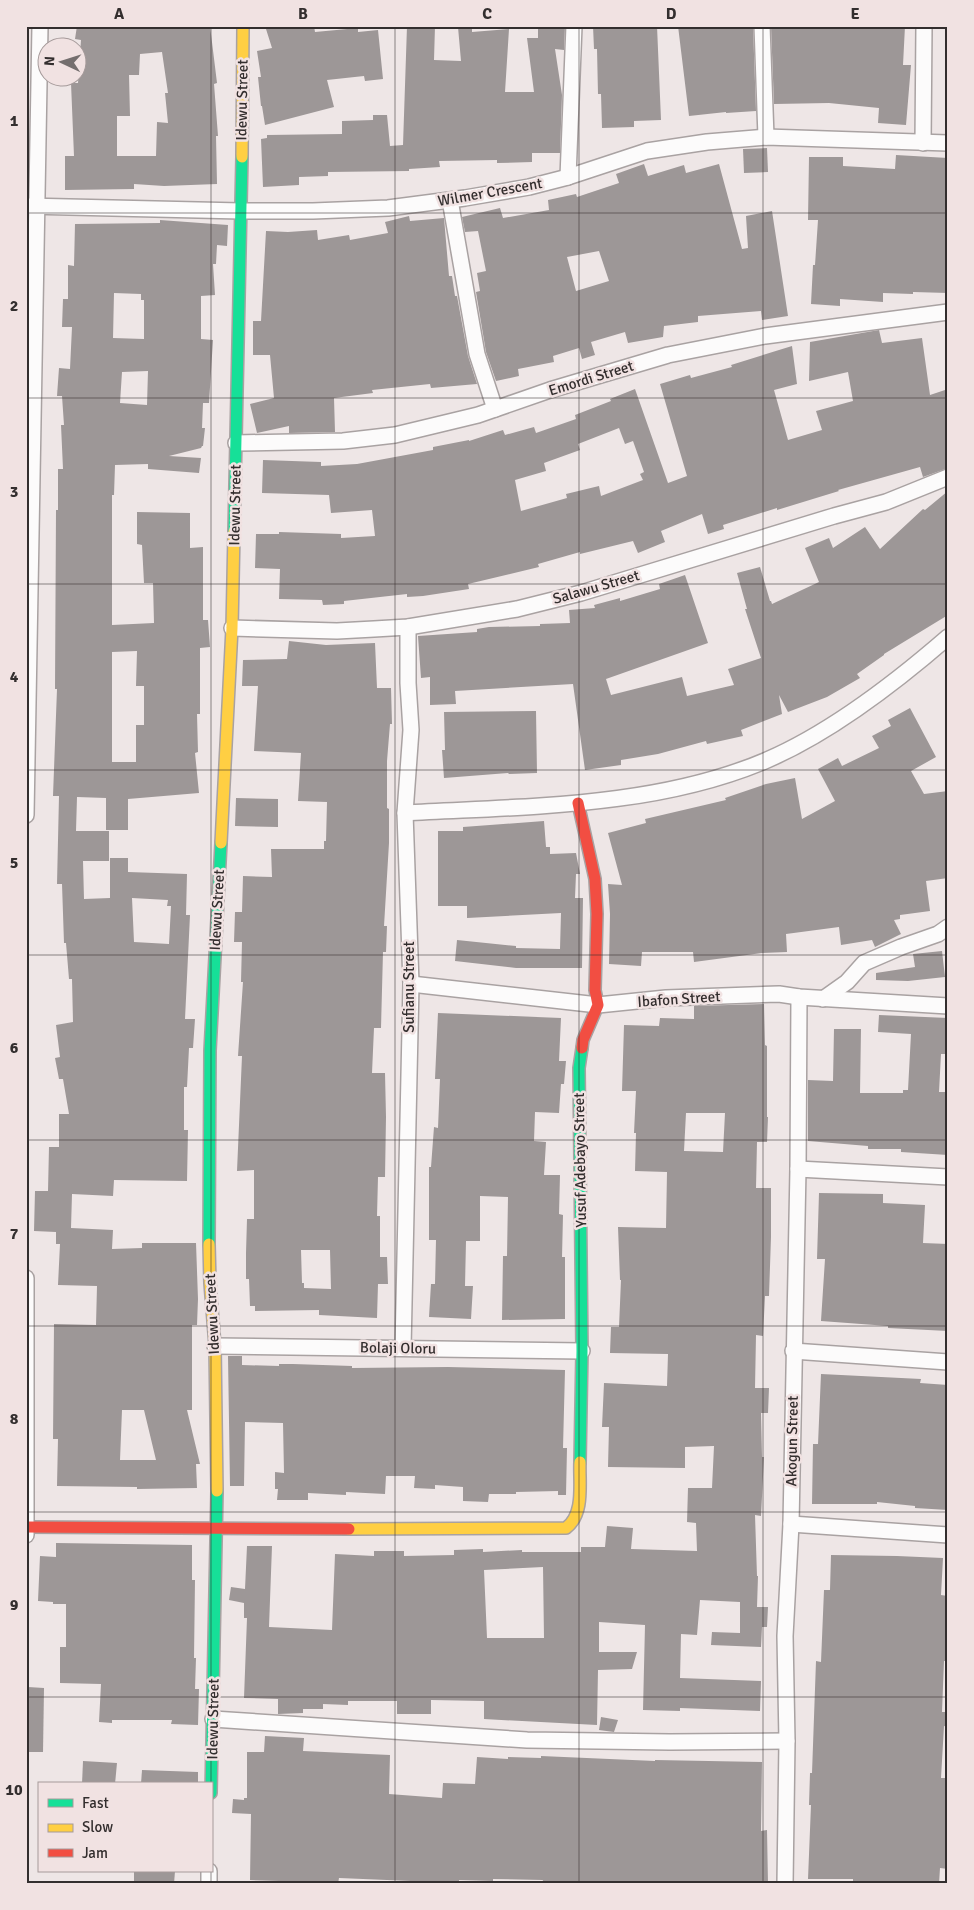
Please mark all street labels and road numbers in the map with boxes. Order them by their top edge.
street label: Idewu Street [232,59,252,141]
street label: Wilmer Crescent [436,174,544,210]
street label: Emordi Street [546,357,636,399]
street label: Idewu Street [225,464,245,546]
street label: Salawu Street [551,566,641,608]
street label: Idewu Street [206,869,228,951]
street label: Sufianu Street [400,941,418,1033]
street label: Ibafon Street [637,987,721,1011]
street label: Yusuf Adebayo Street [570,1092,590,1228]
street label: Idewu Street [201,1273,223,1355]
street label: Bolaji Oloru [360,1338,436,1358]
street label: Akogun Street [782,1395,802,1487]
street label: Idewu Street [203,1678,223,1760]

